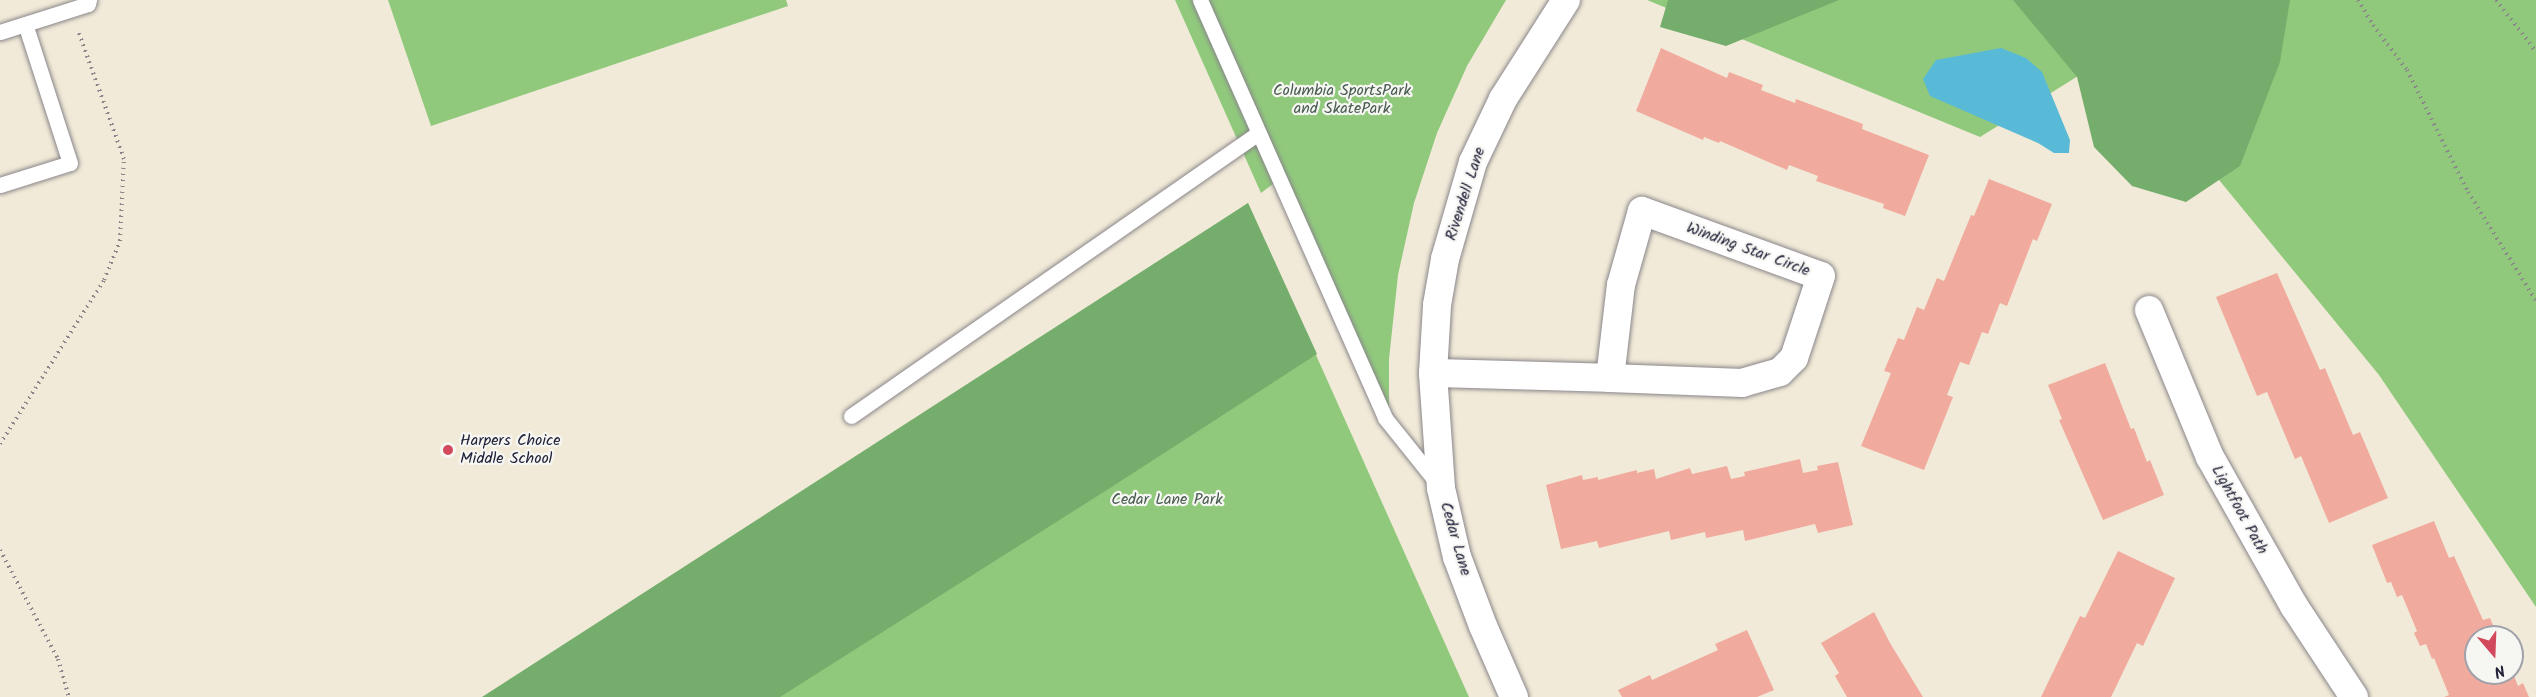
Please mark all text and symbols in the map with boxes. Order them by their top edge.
park label: Columbia SportsPark and SkatePark [1273,81,1411,119]
street label: Rivendell Lane [1442,145,1490,243]
street label: Winding Star Circle [1684,219,1812,281]
place label: Harpers Choice Middle School [460,431,560,469]
marker: Harpers Choice Middle School [441,443,455,457]
street label: Lightfoot Path [2207,462,2271,558]
park label: Cedar Lane Park [1111,490,1223,510]
street label: Cedar Lane [1435,500,1475,578]
north arrow [2464,625,2524,685]
text: N [2491,657,2508,684]

